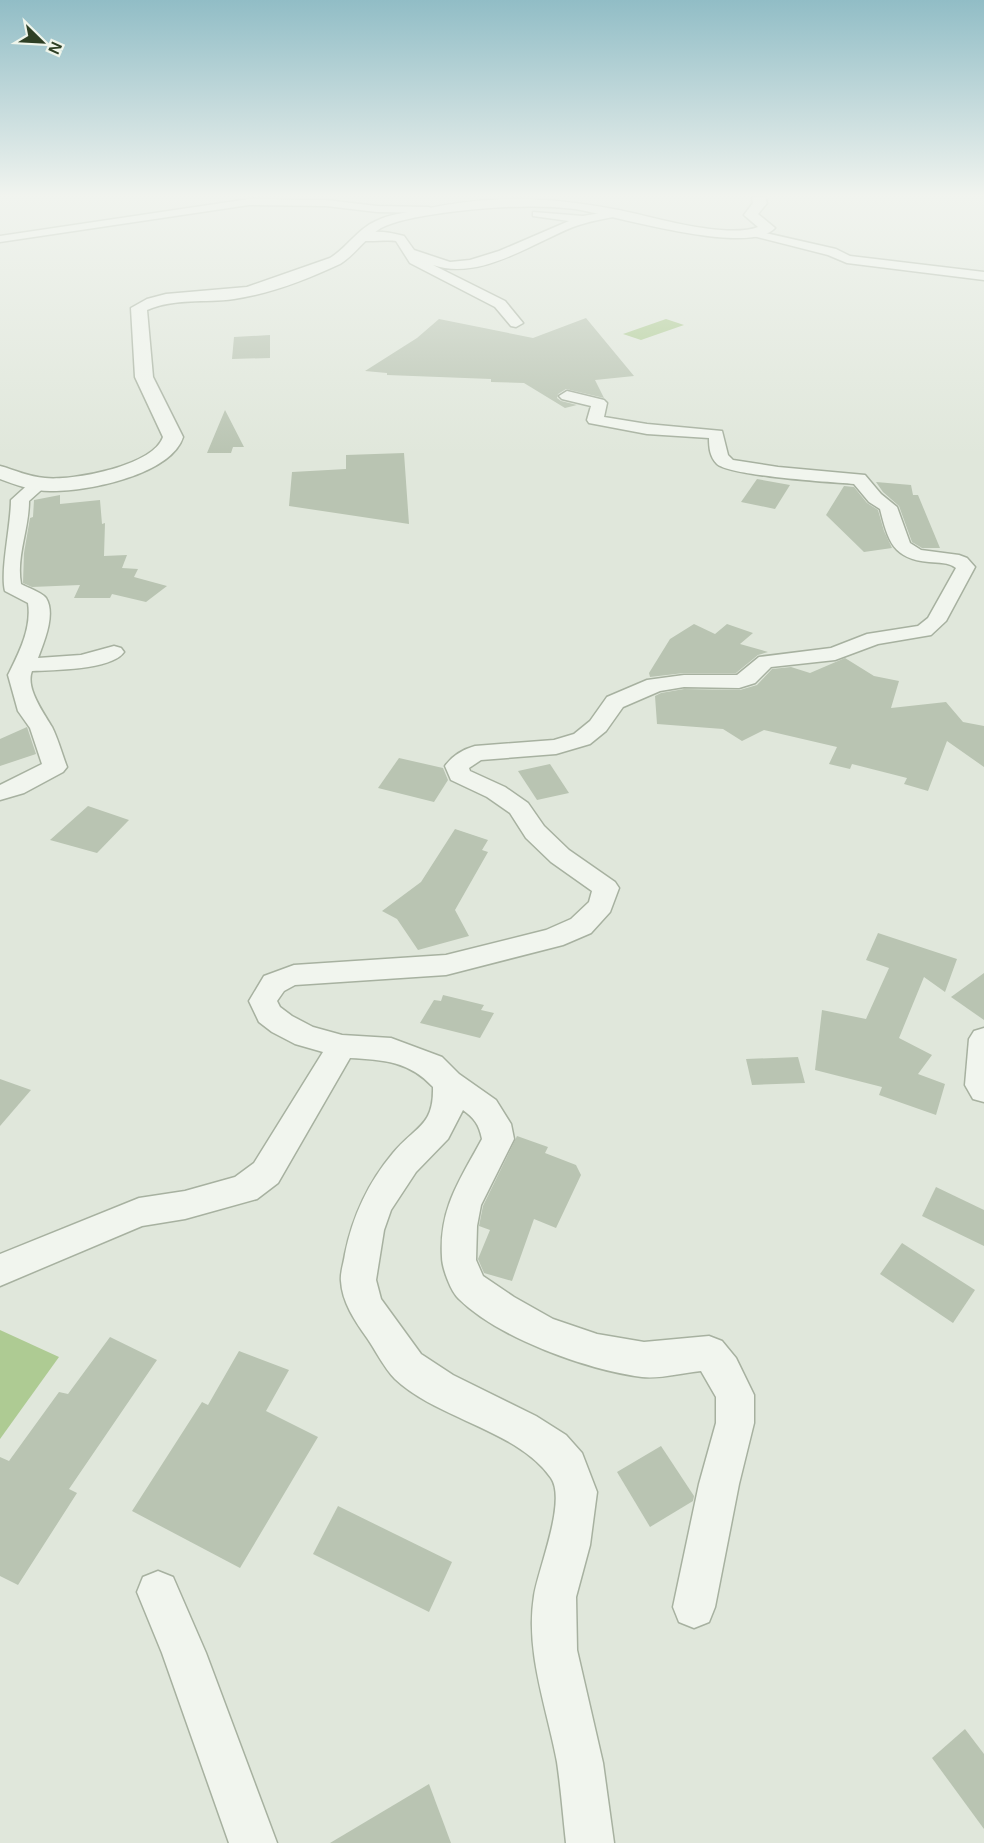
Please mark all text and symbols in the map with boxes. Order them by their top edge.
north arrow [12,12,72,72]
text: N [45,39,65,57]

